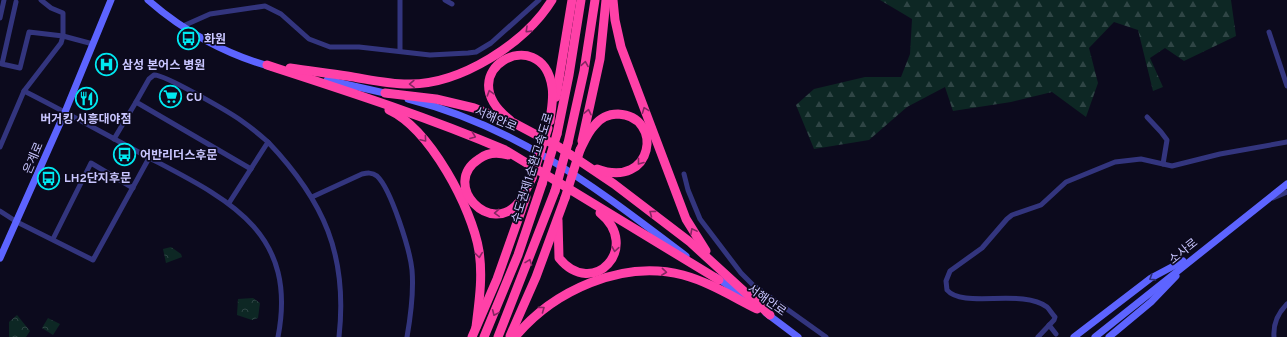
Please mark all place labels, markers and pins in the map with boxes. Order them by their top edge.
bus stop icon: 화원 [175,26,201,52]
place label: 화원 [204,32,226,48]
hospital icon: 삼성 본어스 병원 [93,52,119,78]
place label: 삼성 본어스 병원 [122,58,205,74]
supermarket icon: CU [158,84,184,110]
restaurant icon: 버거킹 시흥대야점 [73,85,99,111]
place label: CU [186,90,202,106]
place label: 버거킹 시흥대야점 [40,112,132,128]
bus stop icon: 어반리더스후문 [112,142,138,168]
place label: 어반리더스후문 [140,148,217,164]
bus stop icon: LH2단지후문 [36,165,62,191]
place label: LH2단지후문 [64,171,131,187]

